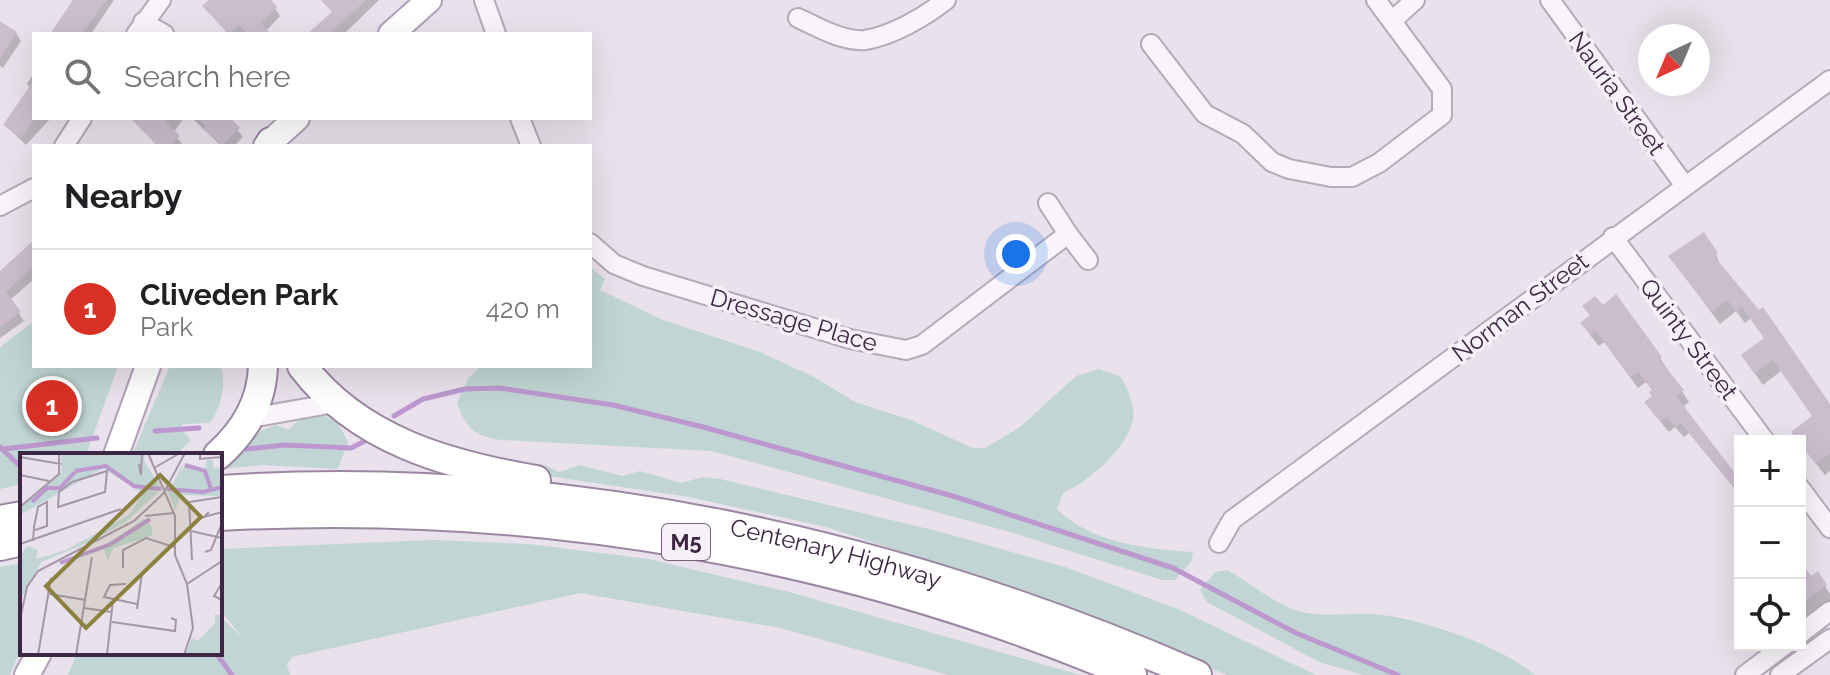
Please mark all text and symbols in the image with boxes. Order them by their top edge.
north arrow [1638,24,1710,96]
street label: Nauria Street [1563,26,1671,160]
search box [32,32,592,120]
icon: search [60,54,104,98]
text: Search here [124,59,291,94]
text: Nearby [64,176,182,216]
your location [996,234,1036,274]
street label: Norman Street [1446,246,1594,368]
street label: Quinty Street [1634,273,1744,405]
text: Cliveden Park [140,277,338,312]
street label: Dressage Place [707,282,881,358]
text: 1 [84,294,96,324]
text: 420 m [486,294,560,324]
text: Park [140,312,193,342]
pin: 1 [26,376,78,436]
map controls [1734,435,1806,651]
button: + [1734,435,1806,507]
inset map [20,453,222,655]
button: − [1734,507,1806,579]
street label: Centenary Highway [728,512,945,594]
road number: M5 [662,524,710,560]
button: locate [1734,579,1806,651]

